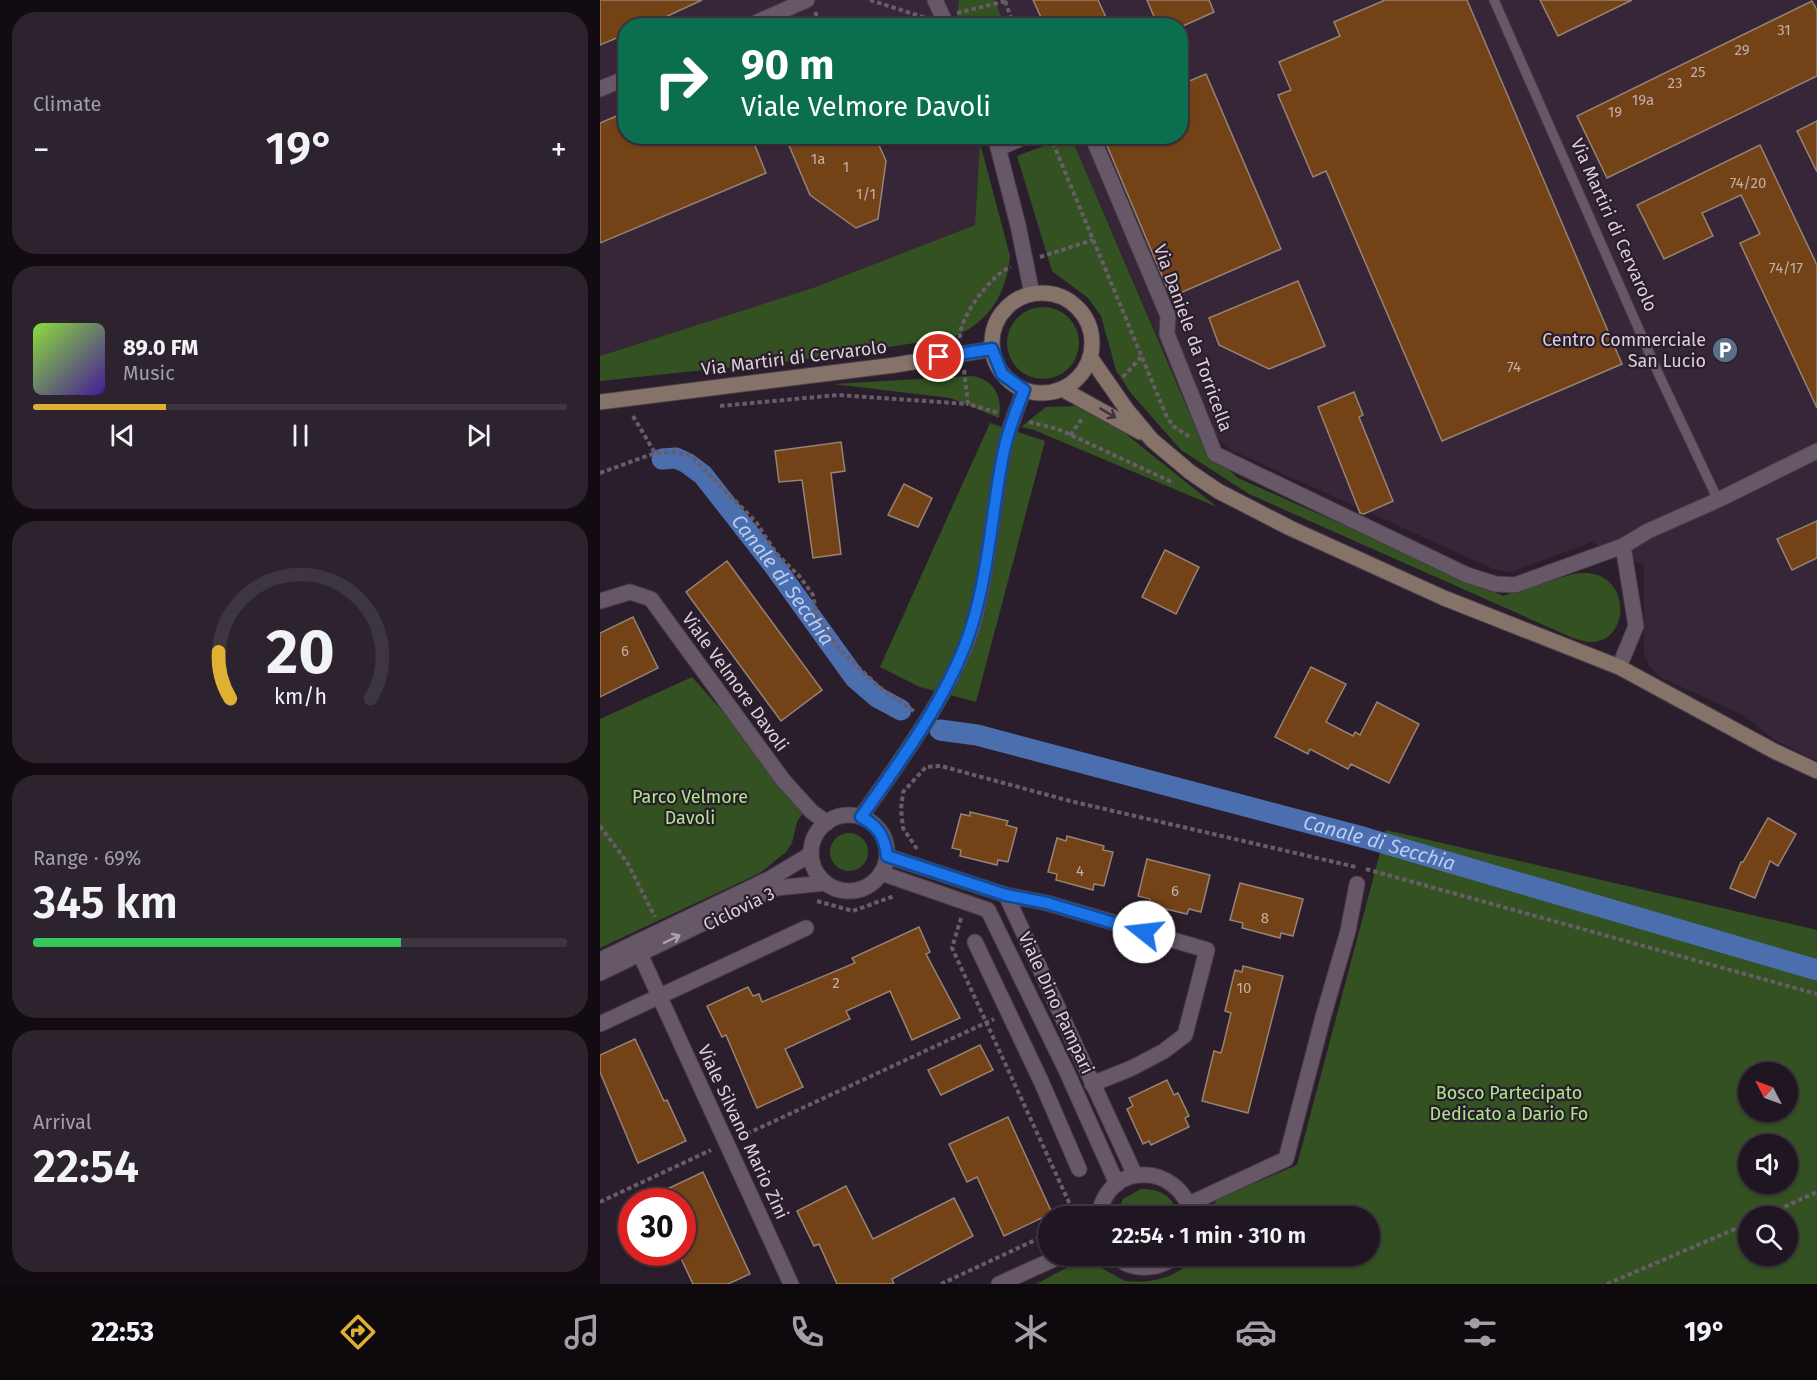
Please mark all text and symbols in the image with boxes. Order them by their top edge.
house number: 31 [1777,21,1791,39]
text: 90 m [741,40,835,90]
house number: 29 [1734,41,1750,59]
icon: right [642,42,720,120]
house number: 25 [1691,63,1705,81]
house number: 23 [1668,74,1682,92]
text: Viale Velmore Davoli [741,91,991,123]
house number: 19a [1632,91,1654,109]
text: Climate [33,92,101,116]
house number: 19 [1608,103,1622,121]
text: 19° [266,122,334,176]
text: − [33,130,50,170]
text: + [551,130,567,170]
street label: Via Martiri di Cervarolo [1566,135,1662,315]
house number: 1a [811,150,825,168]
house number: 1 [843,158,849,176]
house number: 74/20 [1730,174,1766,192]
house number: 1/1 [856,185,876,203]
street label: Via Daniele da Torricella [1149,241,1237,435]
house number: 74/17 [1769,259,1803,277]
place label: Centro Commerciale San Lucio [1542,329,1706,372]
pin [913,331,964,382]
text: 89.0 FM [123,334,198,361]
parking icon: Centro Commerciale San Lucio [1710,335,1740,365]
street label: Via Martiri di Cervarolo [700,336,888,380]
icon: arrive [922,340,955,373]
house number: 74 [1507,358,1521,376]
text: Music [123,361,175,385]
one-way arrow [1099,407,1116,419]
icon: previous [106,419,139,452]
icon: pause [284,419,317,452]
icon: next [462,419,495,452]
water label: Canale di Secchia [726,510,839,650]
street label: Viale Velmore Davoli [677,608,793,756]
text: 20 [266,615,334,690]
house number: 6 [621,642,629,660]
text: km/h [273,684,327,710]
park label: Parco Velmore Davoli [632,786,748,829]
water label: Canale di Secchia [1301,810,1458,876]
text: Range · 69% [33,846,141,870]
house number: 4 [1076,862,1084,880]
text: 345 km [33,876,178,930]
street label: Ciclovia 3 [700,882,778,936]
house number: 6 [1171,882,1179,900]
position arrow [1112,900,1176,964]
house number: 8 [1261,909,1269,927]
street label: Viale Dino Pampari [1013,929,1099,1077]
one-way arrow [663,933,680,945]
house number: 2 [832,974,840,992]
house number: 10 [1237,979,1251,997]
street label: Viale Silvano Mario Zini [693,1041,793,1223]
north arrow [1738,1062,1798,1122]
map controls [1738,1062,1798,1266]
park label: Bosco Partecipato Dedicato a Dario Fo [1430,1082,1588,1125]
text: Arrival [33,1110,92,1134]
button: sound [1738,1134,1798,1194]
text: 22:54 [33,1140,139,1194]
speed limit sign: 30 [618,1188,696,1266]
button: search [1738,1206,1798,1266]
text: 22:54 · 1 min · 310 m [1112,1222,1306,1249]
icon: directions [337,1311,379,1353]
icon: music [561,1311,603,1353]
icon: phone [786,1311,828,1353]
icon: climate [1010,1311,1052,1353]
icon: car [1235,1311,1277,1353]
icon: filters [1459,1311,1501,1353]
text: 22:53 [91,1316,154,1348]
text: 19° [1684,1316,1726,1348]

